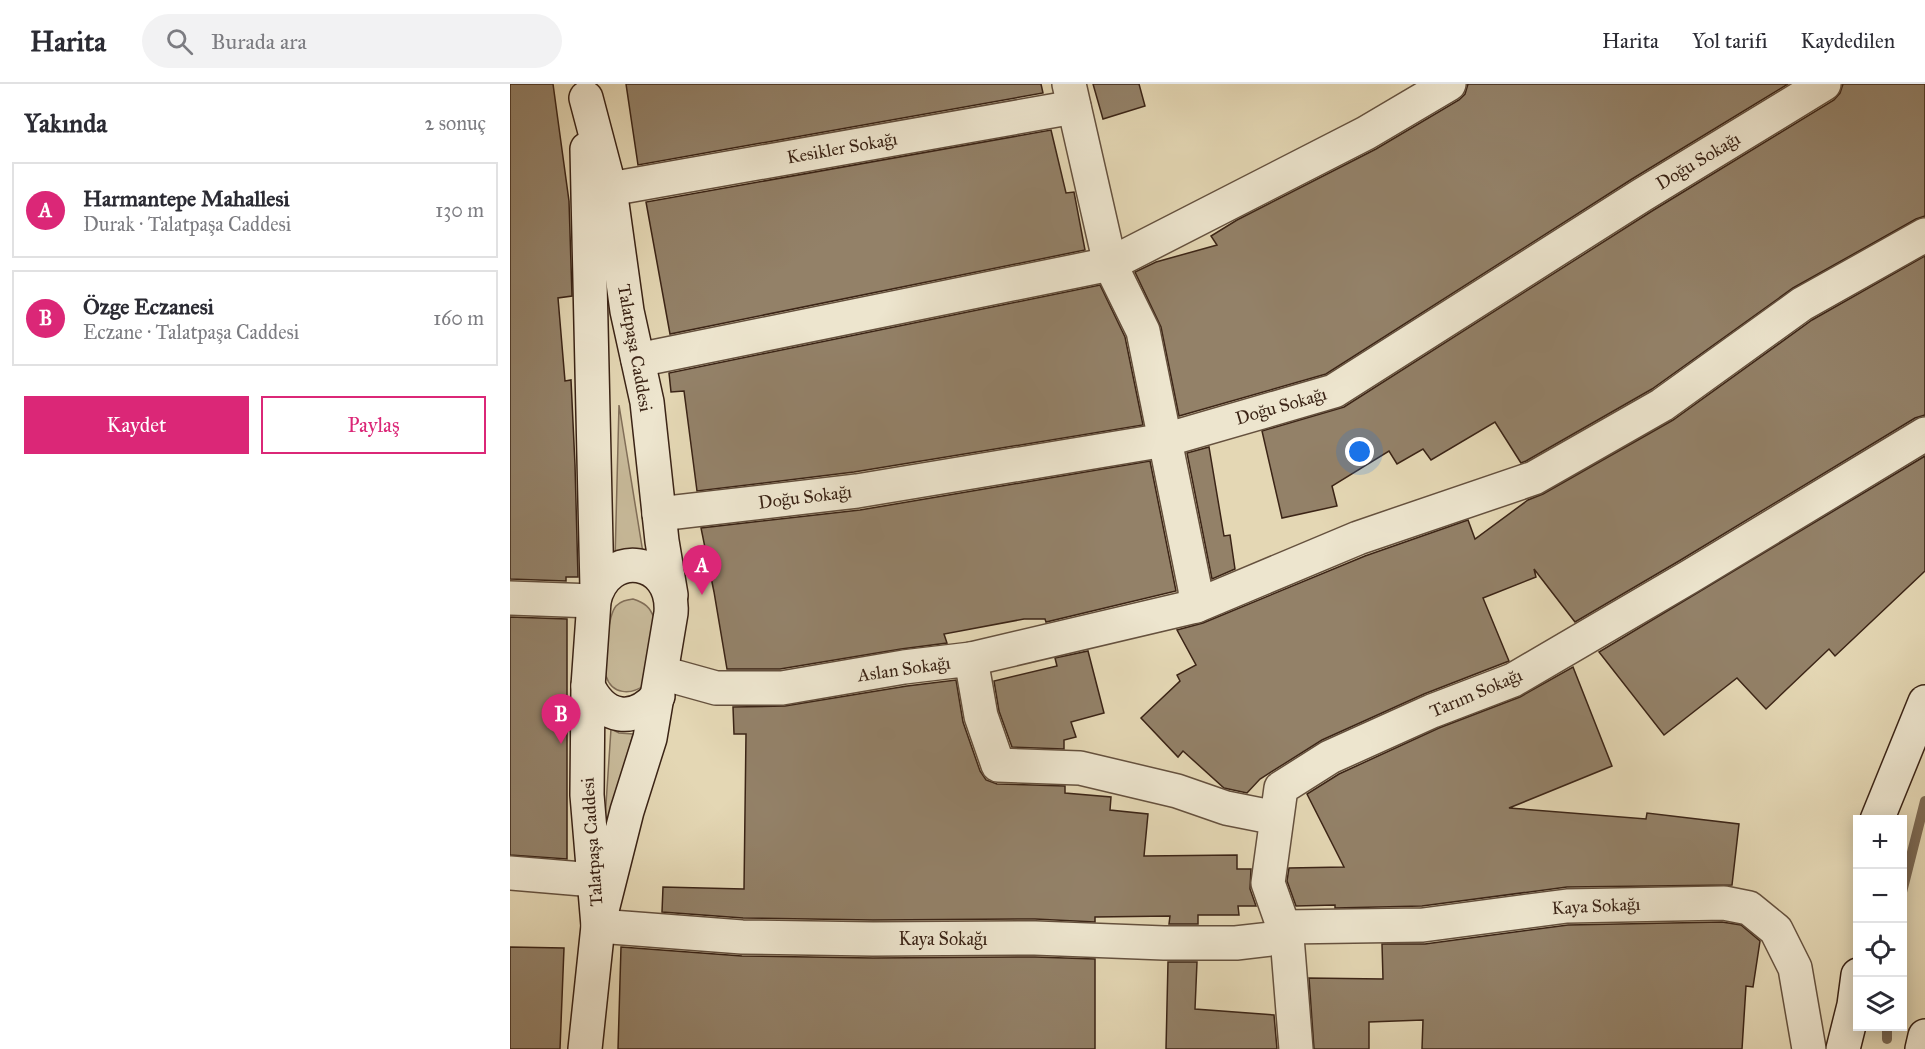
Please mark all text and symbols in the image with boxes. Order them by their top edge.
search box [142,14,562,68]
text: Harita [30,24,106,59]
icon: search [163,25,196,58]
text: Burada ara [211,28,307,55]
text: Harita [1602,28,1659,54]
text: Yol tarifi [1692,28,1768,54]
text: Kaydedilen [1801,28,1895,54]
text: Yakında [24,107,107,139]
text: 2 sonuç [424,111,486,135]
street label: Kesikler Sokağı [785,127,899,170]
street label: Doğu Sokağı [1652,127,1745,196]
text: Harmantepe Mahallesi [83,185,290,212]
text: A [39,198,52,222]
text: 130 m [435,198,484,222]
text: Durak · Talatpaşa Caddesi [83,212,291,236]
street label: Talatpaşa Caddesi [613,282,657,414]
text: Özge Eczanesi [83,293,214,320]
text: B [39,306,52,330]
text: 160 m [433,306,484,330]
text: Eczane · Talatpaşa Caddesi [83,320,299,344]
street label: Doğu Sokağı [1233,382,1330,430]
button: Kaydet [24,396,249,454]
button: Paylaş [261,396,486,454]
your location [1345,437,1374,466]
street label: Doğu Sokağı [757,480,853,515]
pin: A [682,546,722,595]
street label: Aslan Sokağı [855,652,952,688]
street label: Tarım Sokağı [1426,664,1526,723]
pin: B [542,694,580,744]
street label: Talatpaşa Caddesi [577,777,607,907]
map controls [1853,815,1907,1031]
button: + [1853,815,1907,869]
button: − [1853,869,1907,923]
street label: Kaya Sokağı [1551,893,1641,920]
button: locate [1853,923,1907,977]
street label: Kaya Sokağı [899,928,987,951]
button: layers [1853,977,1907,1031]

